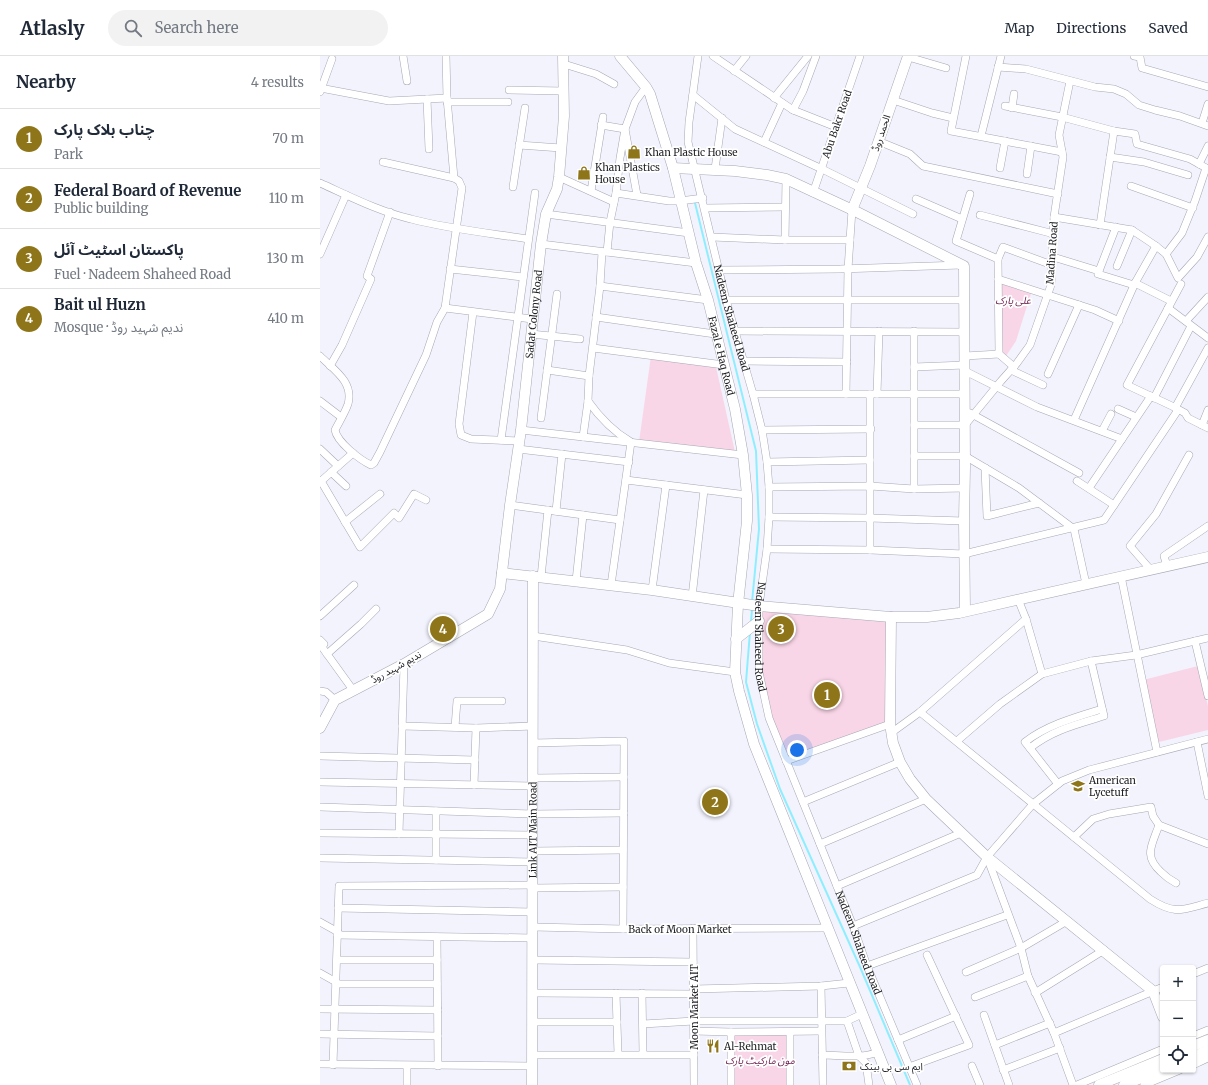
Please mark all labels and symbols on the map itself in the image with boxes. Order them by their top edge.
street label: Abu Bakr Road [819,88,855,161]
street label: الحمد روڈ [869,113,893,153]
shop icon: Khan Plastic House [626,144,642,160]
place label: Khan Plastic House [645,146,738,159]
place label: Khan Plastics House [595,161,660,186]
shop icon: Khan Plastics House [576,165,592,181]
street label: Madina Road [1043,221,1061,285]
street label: Nadeem Shaheed Road [711,263,753,373]
street label: Sadat Colony Road [522,269,545,359]
park label: علی پارک [995,294,1031,307]
street label: Fazal e Haq Road [706,315,738,397]
street label: Nadeem Shaheed Road [753,581,770,693]
pin: 4 [430,614,456,644]
pin: 3 [768,614,794,644]
street label: ندیم شہید روڈ [369,648,424,687]
pin: 1 [814,680,840,710]
your location [787,740,807,760]
place label: American Lycetuff [1088,774,1136,799]
school or university icon: American Lycetuff [1070,778,1086,794]
street label: Link AIT Main Road [526,782,539,878]
pin: 2 [702,787,728,817]
street label: Nadeem Shaheed Road [833,889,885,996]
street label: Back of Moon Market [628,923,732,936]
street label: Moon Market AIT [688,964,701,1050]
restaurant icon: Al-Rehmat [705,1038,721,1054]
place label: Al-Rehmat [723,1040,776,1053]
park label: مون مارکیٹ پارک [725,1054,795,1067]
bank icon: ایم سی بی بینک [841,1058,857,1074]
place label: ایم سی بی بینک [860,1060,923,1074]

